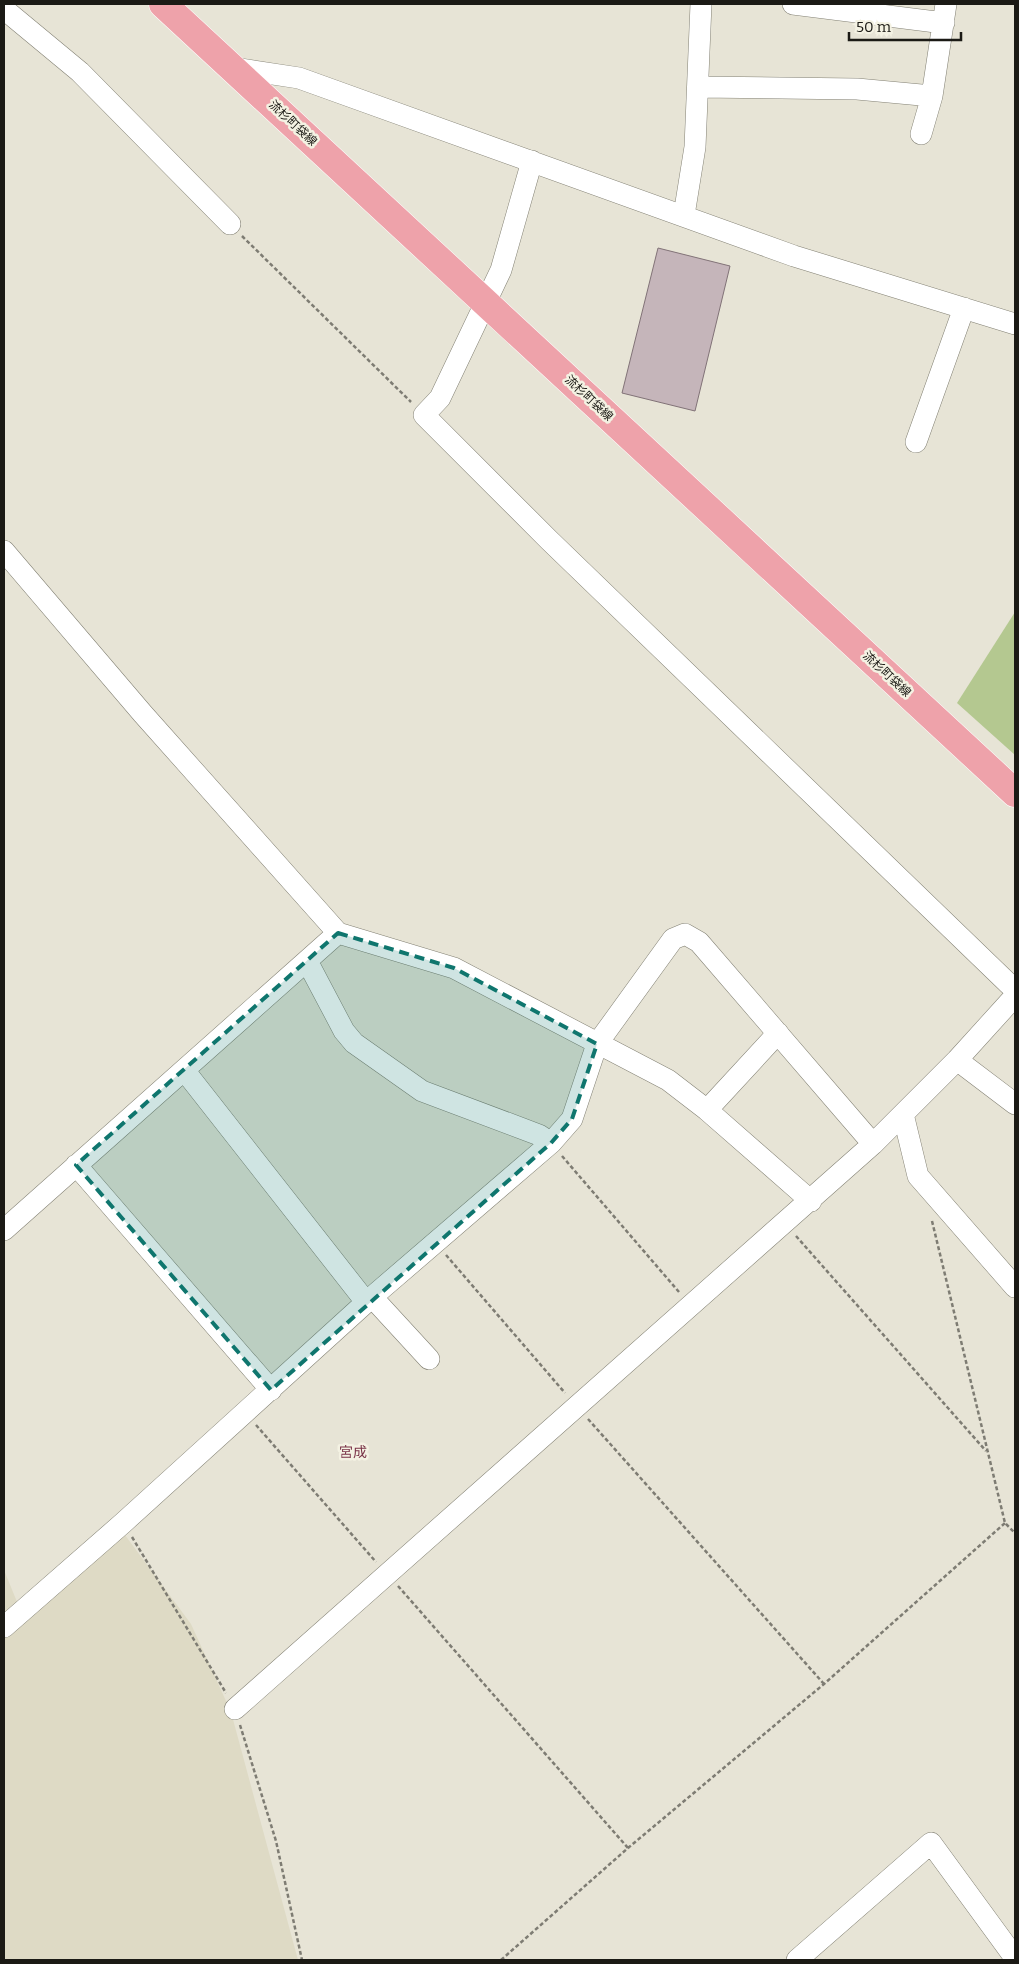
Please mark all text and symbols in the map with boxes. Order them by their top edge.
scale bar [849,10,962,42]
text: 50 m [856,18,892,36]
street label: 流杉町袋線 [266,97,320,149]
street label: 流杉町袋線 [562,372,616,424]
street label: 流杉町袋線 [860,648,914,700]
district label: 宮成 [339,1444,367,1461]

